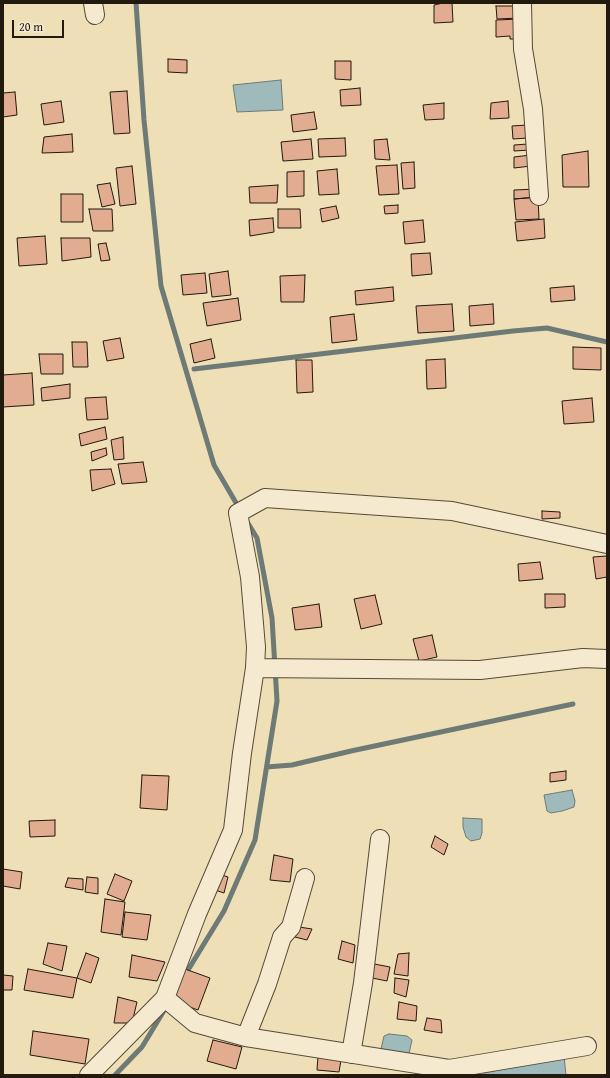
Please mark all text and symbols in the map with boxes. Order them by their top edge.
scale bar [14,12,66,38]
text: 20 m [19,18,43,35]

